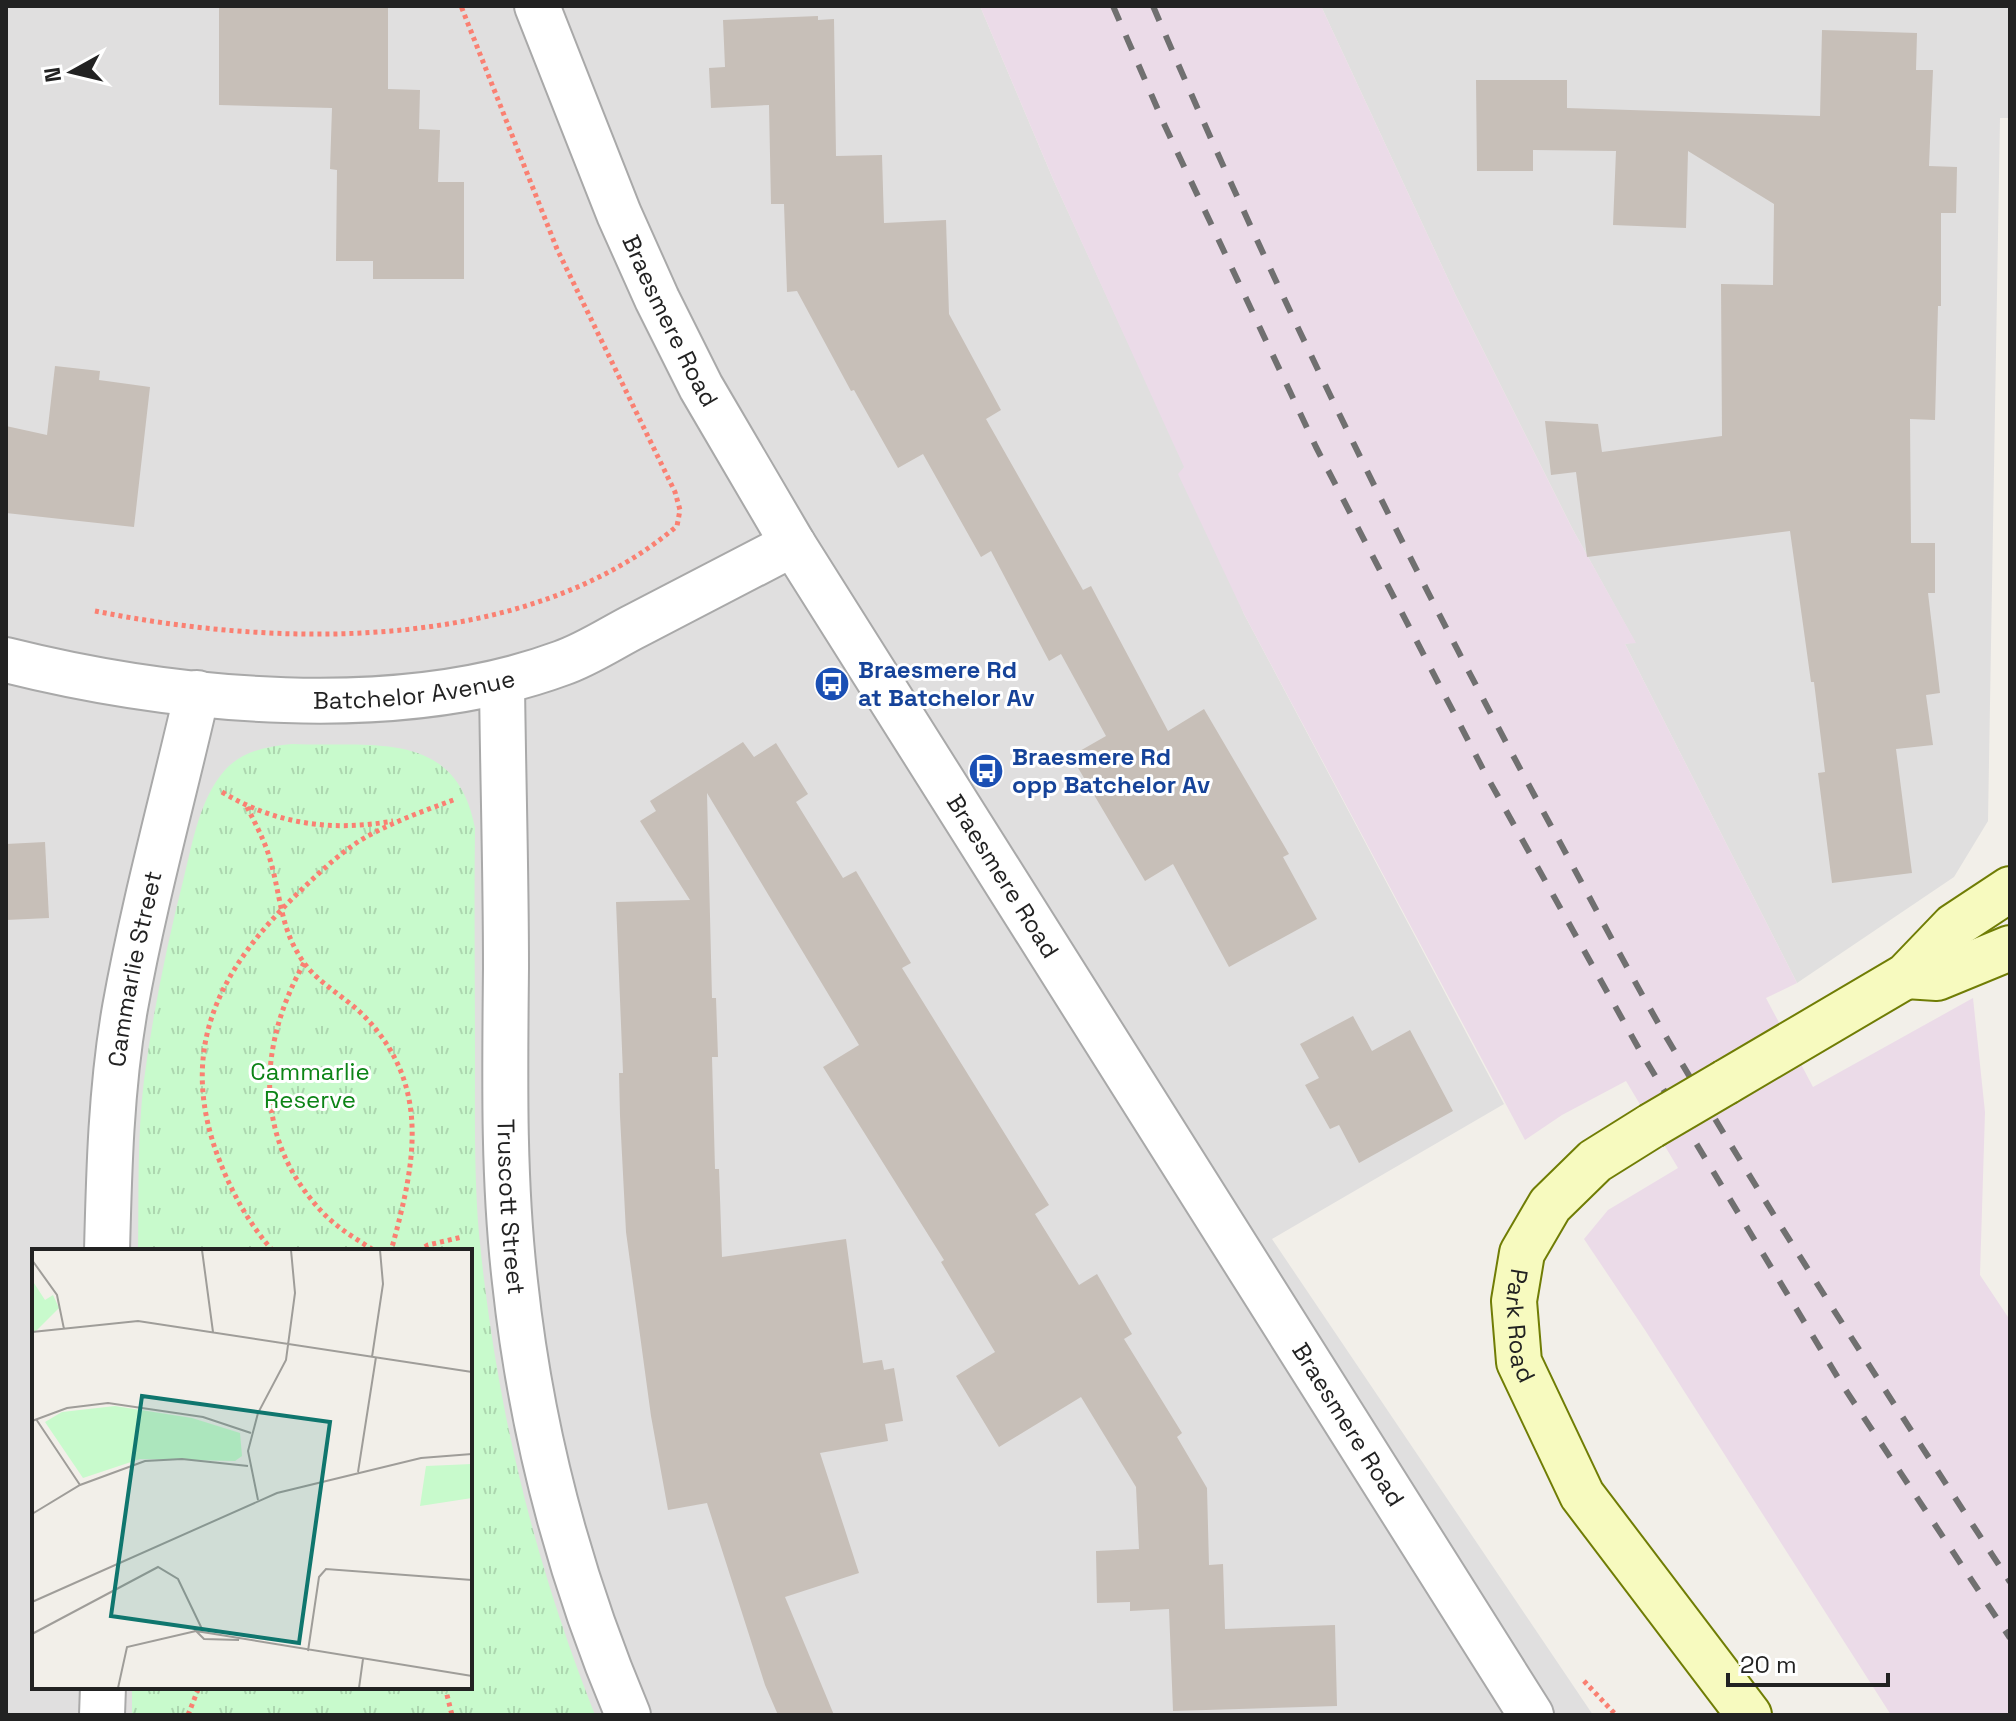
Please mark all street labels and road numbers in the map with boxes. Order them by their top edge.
street label: Braesmere Road [615,230,725,413]
street label: Batchelor Avenue [313,662,518,716]
street label: Braesmere Road [940,789,1066,964]
street label: Cammarlie Street [101,868,169,1069]
street label: Truscott Street [491,1119,532,1296]
street label: Park Road [1498,1266,1543,1388]
street label: Braesmere Road [1285,1337,1412,1512]

